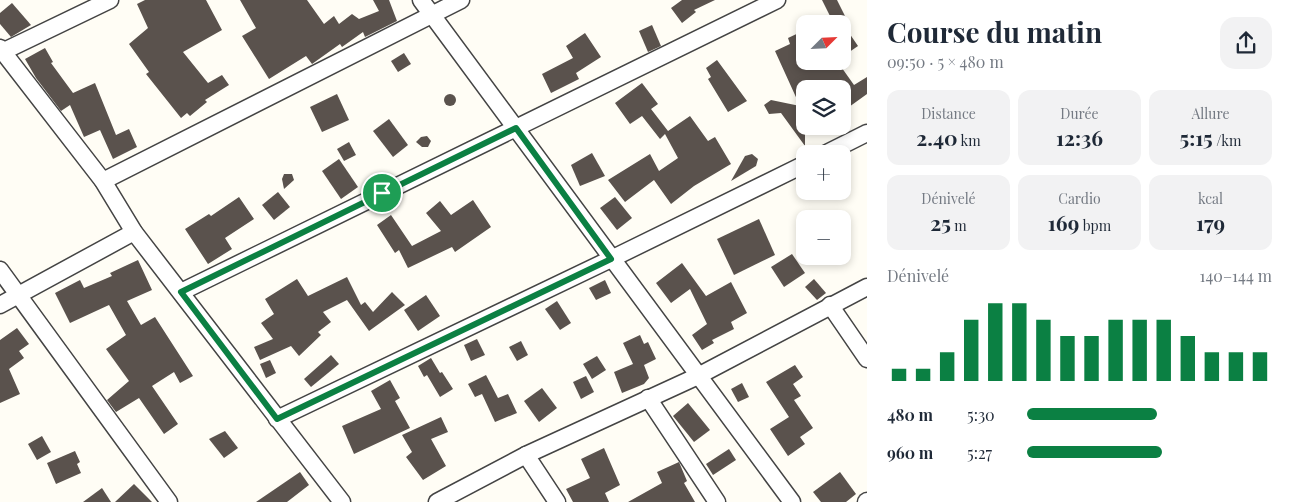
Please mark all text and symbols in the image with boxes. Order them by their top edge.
text: Course du matin [887,13,1102,50]
north arrow [796,15,851,70]
map controls [796,15,851,265]
button: share [1220,17,1272,69]
text: 09:50 · 5 × 480 m [887,51,1004,72]
button: layers [796,80,851,135]
text: Distance [921,104,976,123]
text: Durée [1060,104,1099,123]
text: Allure [1192,104,1230,123]
text: 2.40 [916,123,958,151]
text: 12:36 [1056,123,1103,151]
text: 5:15 [1180,123,1213,151]
text: km [958,131,981,150]
text: /km [1213,131,1242,150]
button: + [796,145,851,200]
pin [361,172,403,214]
icon: arrive [368,179,396,207]
text: Dénivelé [921,189,976,208]
text: Cardio [1058,189,1101,208]
text: kcal [1198,189,1223,208]
text: 25 [930,208,951,236]
text: 169 [1048,208,1079,236]
text: 179 [1196,208,1225,236]
button: − [796,210,851,265]
text: m [951,216,967,235]
text: bpm [1079,216,1111,235]
text: Dénivelé [887,265,949,286]
text: 140–144 m [1200,265,1272,286]
text: 480 m [887,404,933,425]
text: 5:30 [967,404,995,425]
text: 960 m [887,442,933,463]
text: 5:27 [967,442,992,463]

